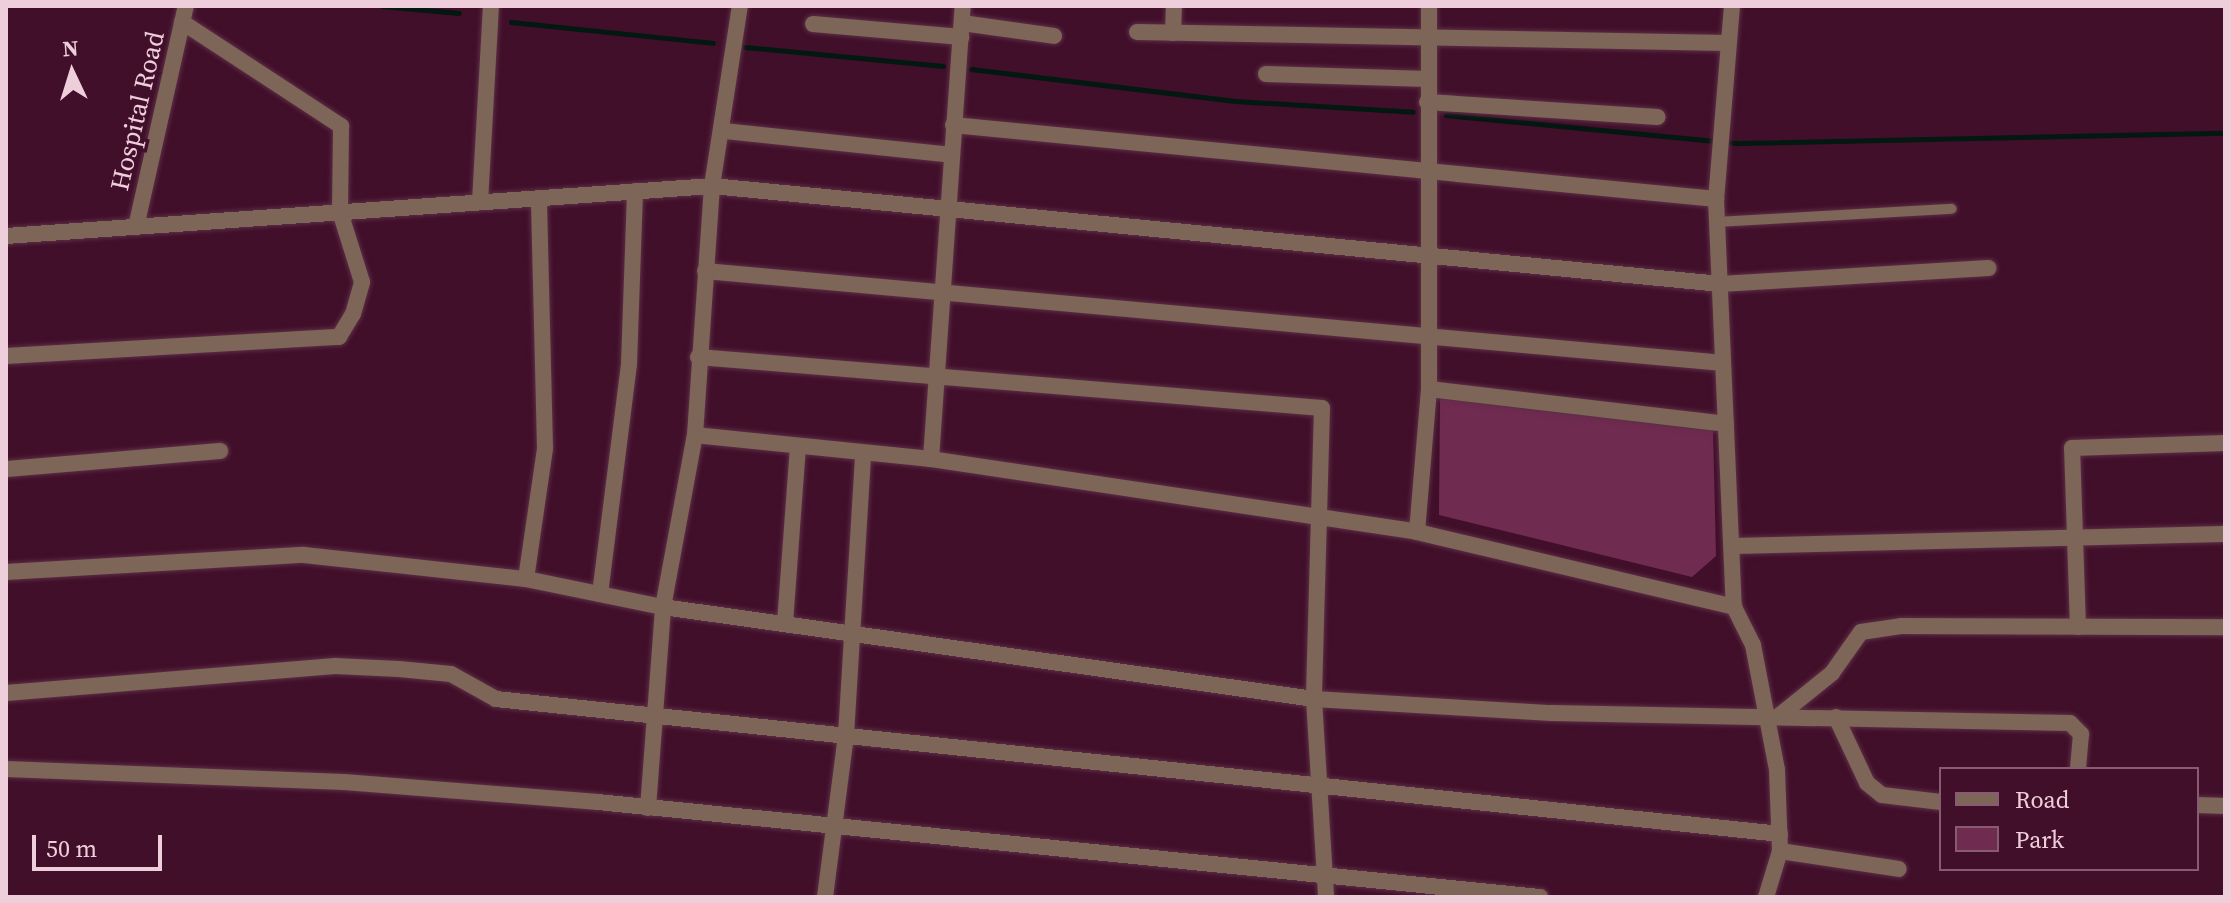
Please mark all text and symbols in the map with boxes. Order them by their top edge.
street label: Hospital Road [105,28,171,194]
north arrow [32,32,112,112]
text: N [61,33,79,64]
legend [1939,767,2199,871]
text: Road [2015,783,2069,816]
scale bar [36,819,166,869]
text: Park [2015,823,2064,856]
text: 50 m [46,832,97,865]

